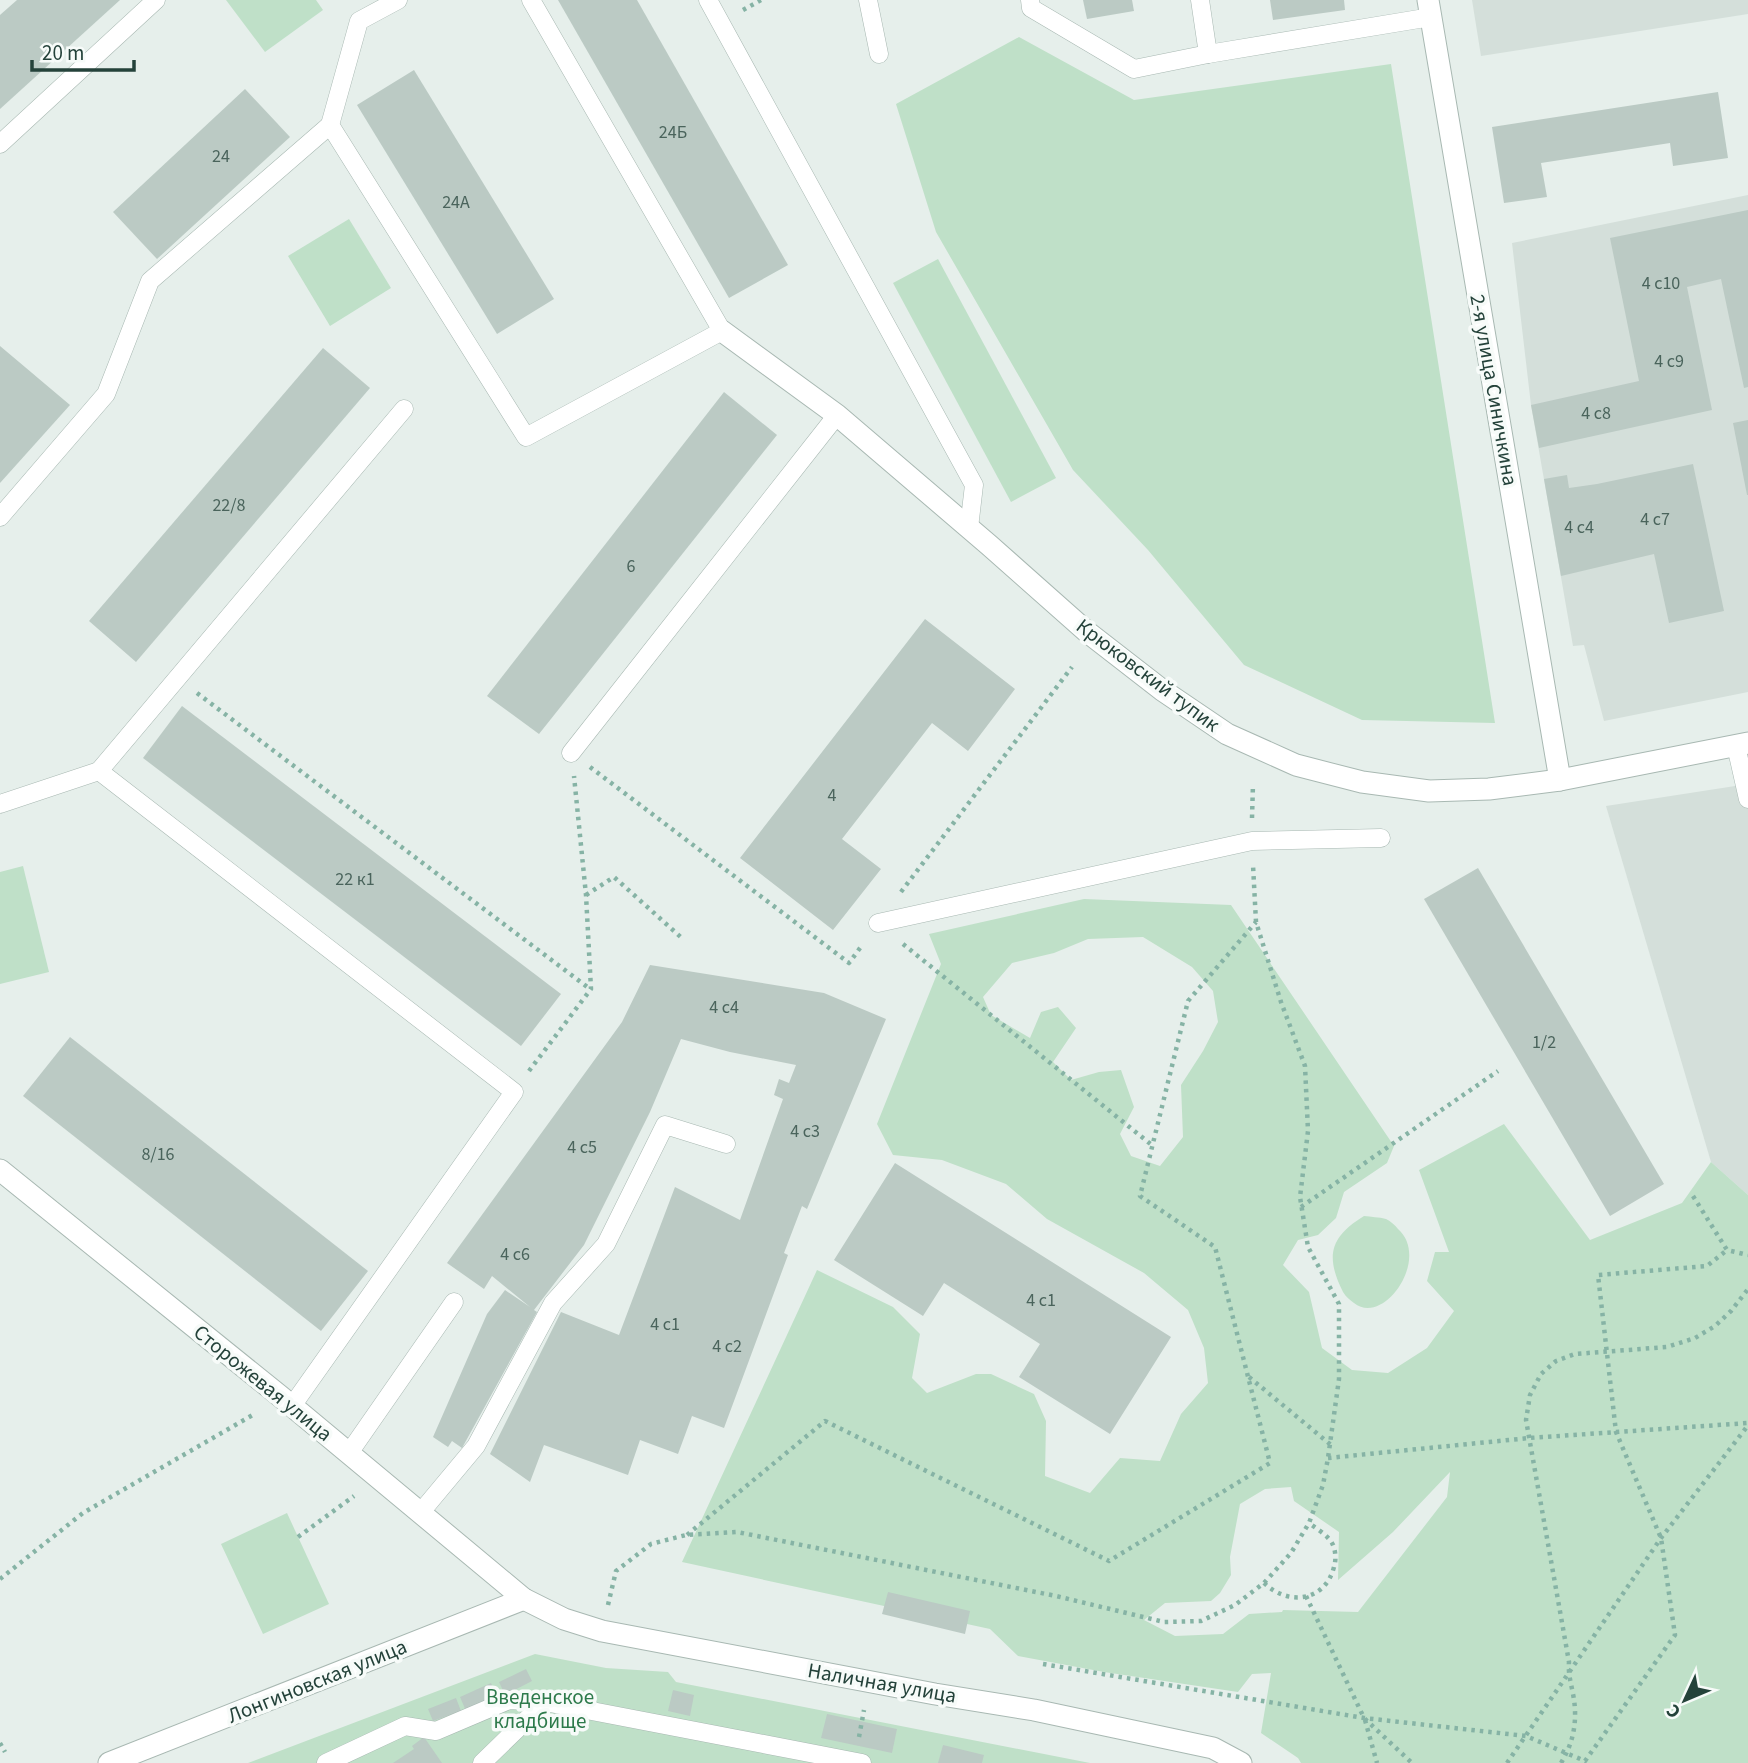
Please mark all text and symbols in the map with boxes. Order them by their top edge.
scale bar [32,28,133,72]
text: 20 m [42,38,84,68]
house number: 24Б [659,120,687,145]
house number: 24 [212,144,230,169]
house number: 24А [442,190,470,215]
house number: 4 с10 [1642,271,1680,296]
street label: 2-я улица Синичкина [1462,292,1526,488]
house number: 4 с9 [1654,349,1684,374]
house number: 4 с8 [1581,401,1611,426]
house number: 22/8 [212,493,246,518]
house number: 4 с7 [1640,507,1670,532]
house number: 4 с4 [1564,515,1594,540]
house number: 6 [627,554,636,579]
street label: Крюковский тупик [1070,611,1226,739]
house number: 4 [828,783,837,808]
house number: 22 к1 [335,867,375,892]
house number: 4 с4 [709,995,739,1020]
house number: 1/2 [1532,1030,1556,1055]
house number: 4 с3 [790,1119,820,1144]
house number: 4 с5 [567,1135,597,1160]
house number: 8/16 [141,1142,175,1167]
house number: 4 с6 [500,1242,530,1267]
house number: 4 с1 [1026,1288,1056,1313]
house number: 4 с1 [650,1312,680,1337]
street label: Сторожевая улица [187,1318,339,1448]
house number: 4 с2 [712,1334,742,1359]
street label: Лонгиновская улица [223,1631,411,1731]
street label: Наличная улица [805,1655,959,1711]
north arrow [1650,1665,1720,1735]
park label: Введенское кладбище [486,1682,594,1736]
text: С [1660,1697,1687,1724]

